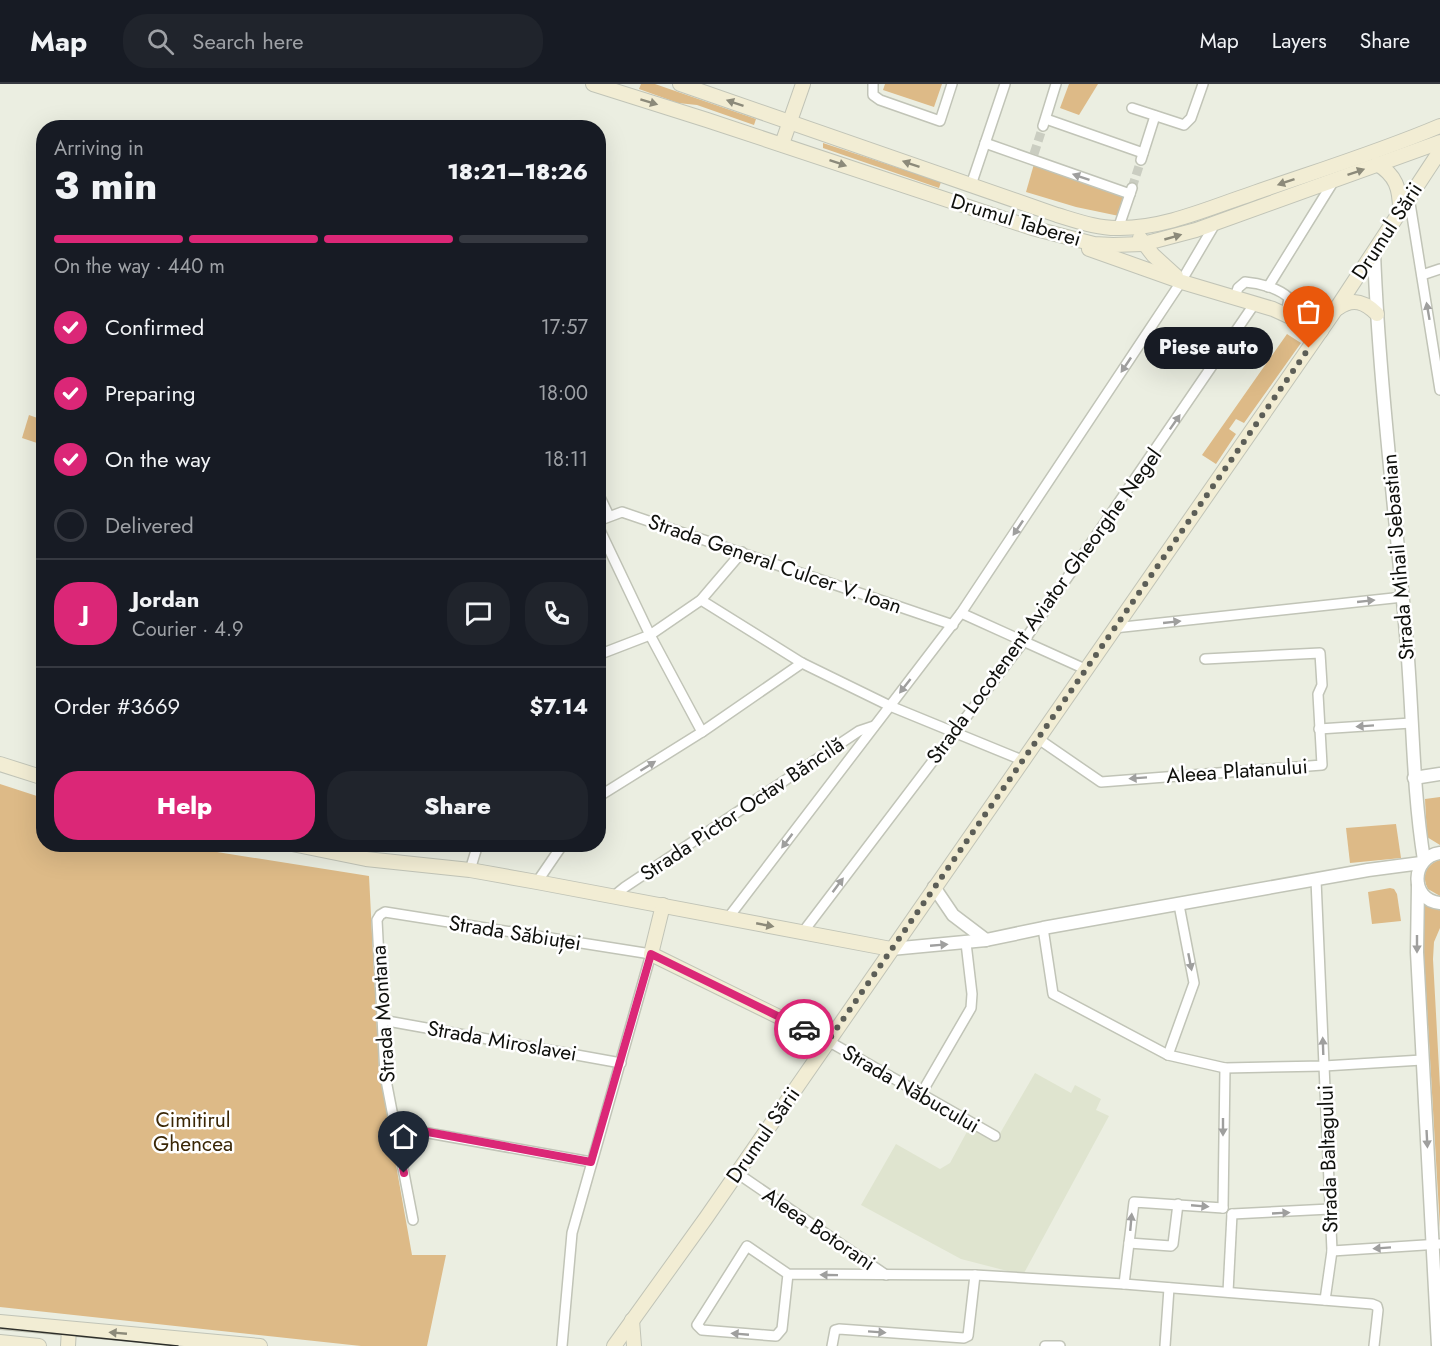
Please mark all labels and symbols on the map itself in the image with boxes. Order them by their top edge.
one-way arrow [640,97,658,107]
one-way arrow [726,98,744,107]
one-way arrow [902,158,920,168]
one-way arrow [829,159,847,168]
one-way arrow [1348,166,1366,176]
one-way arrow [1071,171,1089,181]
street label: Drumul Sării [1344,176,1430,286]
one-way arrow [1277,178,1295,187]
street label: Drumul Taberei [947,186,1085,254]
one-way arrow [1164,232,1182,241]
pin [1283,286,1334,348]
one-way arrow [1423,302,1432,321]
callout: Piese auto [1144,327,1273,369]
one-way arrow [1120,357,1132,373]
one-way arrow [1169,414,1180,430]
street label: Strada Locotenent Aviator Gheorghe Negel [919,442,1169,770]
street label: Strada Mihail Sebastian [1374,453,1422,661]
street label: Strada General Culcer V. Ioan [644,506,906,622]
one-way arrow [1012,519,1024,535]
one-way arrow [1356,596,1375,606]
one-way arrow [1163,617,1182,627]
one-way arrow [899,678,911,694]
one-way arrow [1356,721,1375,731]
street label: Strada Pictor Octav Băncilă [634,729,850,889]
street label: Aleea Platanului [1165,751,1309,791]
one-way arrow [640,761,656,772]
one-way arrow [1128,774,1147,783]
one-way arrow [781,834,793,849]
one-way arrow [832,878,844,893]
street label: Strada Săbiuței [447,908,583,958]
one-way arrow [755,921,774,930]
one-way arrow [1412,934,1422,953]
one-way arrow [929,941,948,950]
street label: Strada Montana [363,944,403,1084]
one-way arrow [1186,953,1195,972]
courier [774,999,834,1059]
street label: Strada Miroslavei [425,1013,579,1069]
street label: Strada Năbucului [837,1037,985,1141]
one-way arrow [1319,1037,1328,1056]
street label: Drumul Sării [719,1081,807,1189]
street label: Strada Baltagului [1310,1084,1346,1234]
park label: Cimitirul Ghencea [153,1105,233,1159]
pin [378,1111,429,1173]
one-way arrow [1218,1117,1228,1136]
one-way arrow [1422,1129,1431,1148]
street label: Aleea Botorani [757,1180,881,1278]
one-way arrow [1190,1201,1209,1211]
one-way arrow [1271,1208,1290,1217]
one-way arrow [1126,1212,1136,1231]
one-way arrow [1373,1243,1392,1253]
one-way arrow [820,1270,839,1279]
one-way arrow [867,1327,886,1337]
one-way arrow [108,1328,127,1338]
one-way arrow [731,1329,750,1339]

